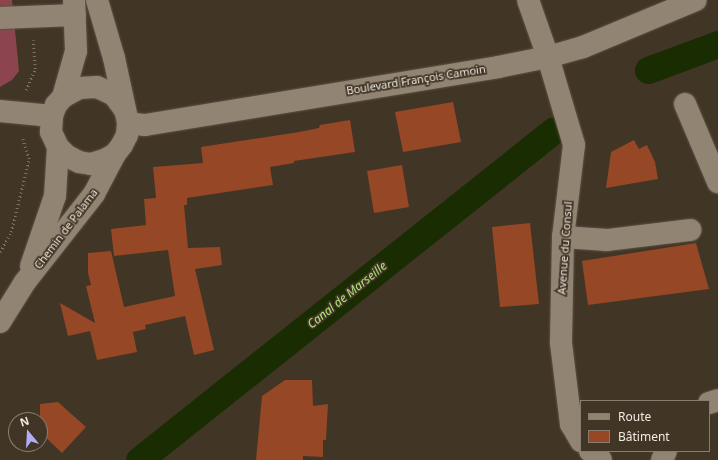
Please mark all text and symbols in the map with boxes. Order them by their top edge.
street label: Boulevard François Camoin [345,62,487,98]
street label: Chemin de Palama [32,186,100,272]
street label: Avenue du Consul [555,201,575,295]
water label: Canal de Marseille [304,259,390,331]
legend [580,400,710,452]
text: Route [618,408,651,425]
north arrow [8,412,48,452]
text: N [18,413,31,430]
text: Bâtiment [618,428,670,445]

